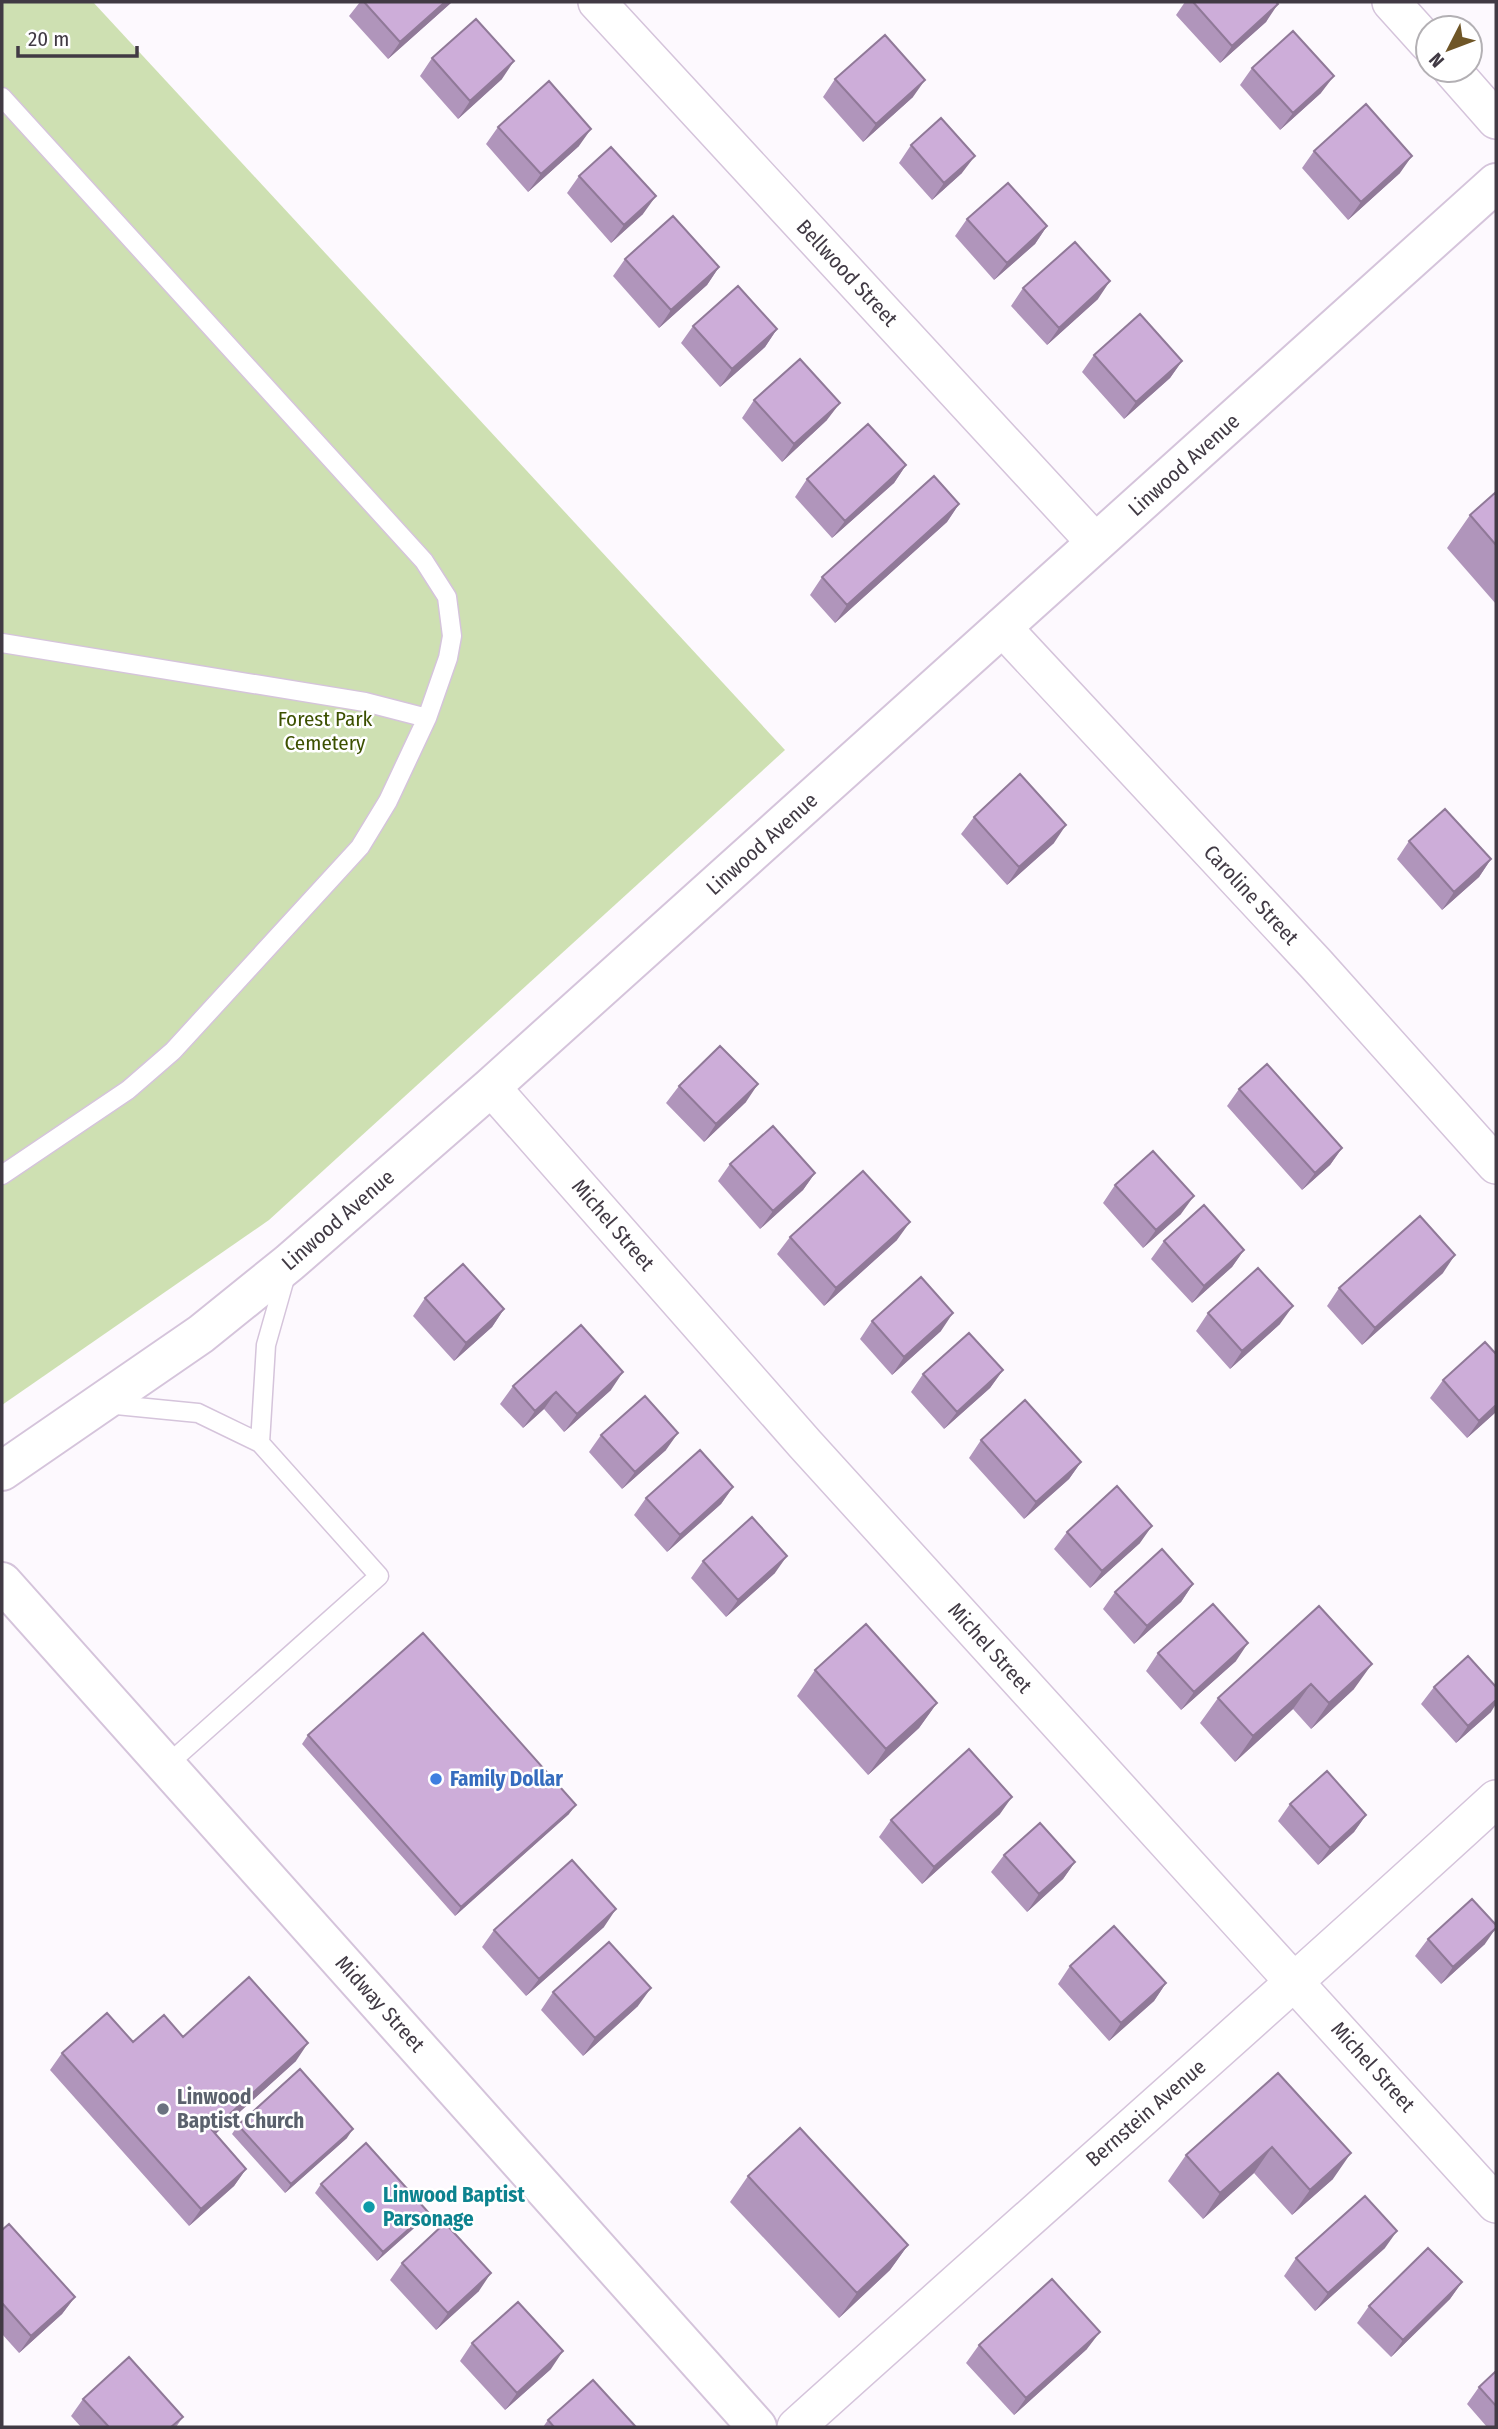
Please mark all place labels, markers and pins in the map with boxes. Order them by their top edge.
place label: Family Dollar [450,1766,563,1792]
marker: Family Dollar [428,1771,444,1787]
place label: Linwood Baptist Church [177,2084,304,2134]
marker: Linwood Baptist Church [155,2101,171,2117]
place label: Linwood Baptist Parsonage [383,2182,525,2232]
marker: Linwood Baptist Parsonage [361,2199,377,2215]

